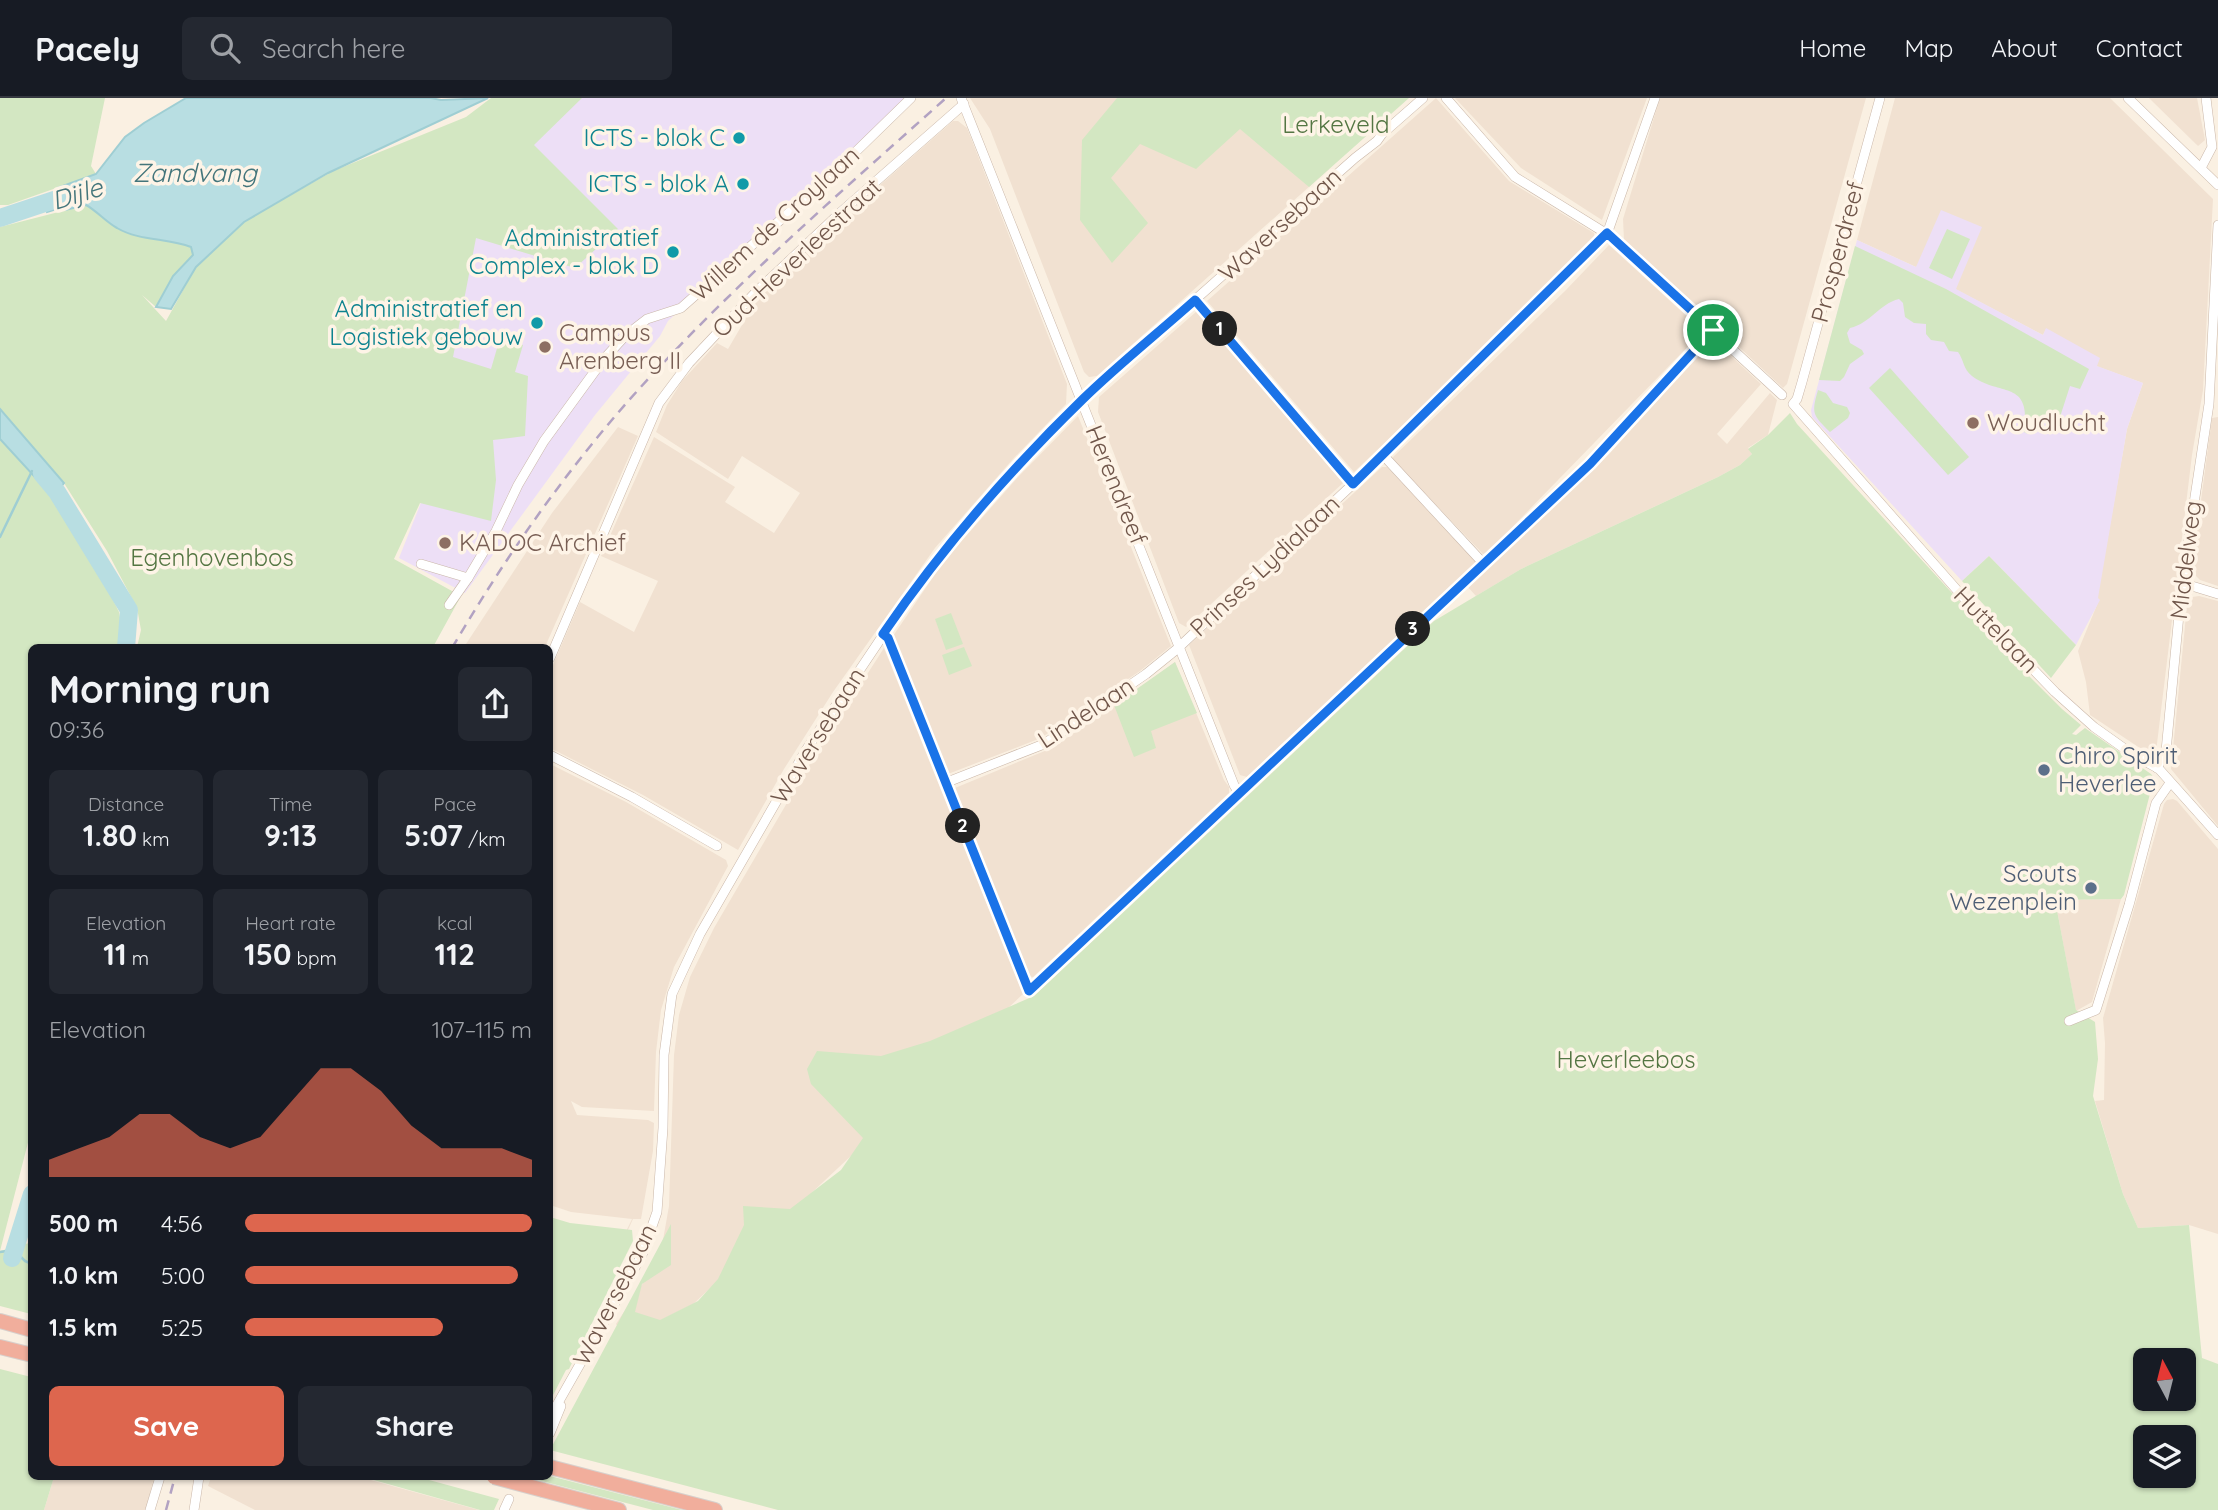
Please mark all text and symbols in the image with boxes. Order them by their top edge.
search box [182,17,672,80]
text: Pacely [35,28,140,69]
icon: search [206,29,244,67]
text: Search here [262,32,405,65]
text: Home [1799,33,1866,63]
text: Map [1904,33,1953,63]
text: About [1991,33,2058,63]
text: Contact [2096,33,2183,63]
park label: Lerkeveld [1282,109,1390,139]
place label: ICTS - blok C [583,122,725,152]
marker: ICTS - blok C [731,130,747,146]
street label: Willem de Croylaan [684,140,865,307]
water label: Zandvang [133,156,259,189]
street label: Waversebaan [1212,161,1347,287]
place label: ICTS - blok A [588,168,729,198]
water label: Dijle [47,170,108,217]
street label: Oud-Heverleestraat [706,171,887,343]
marker: ICTS - blok A [735,176,751,192]
street label: Prosperdreef [1804,178,1870,325]
place label: Administratief Complex - blok D [469,222,659,280]
marker: Administratief Complex - blok D [665,244,681,260]
place label: Administratief en Logistiek gebouw [329,293,523,351]
pin [1683,300,1743,360]
icon: arrive [1694,311,1732,349]
pin: 1 [1202,312,1238,346]
marker: Administratief en Logistiek gebouw [529,315,545,331]
text: 1 [1216,316,1223,340]
place label: Campus Arenberg II [559,317,681,375]
marker: Campus Arenberg II [537,339,553,355]
place label: Woudlucht [1987,407,2106,437]
marker: Woudlucht [1965,415,1981,431]
street label: Herendreef [1079,421,1155,549]
street label: Prinses Lydialaan [1183,488,1345,642]
street label: Middelweg [2163,499,2207,621]
place label: KADOC Archief [459,527,627,557]
marker: KADOC Archief [437,535,453,551]
park label: Egenhovenbos [130,542,294,572]
street label: Huttelaan [1948,580,2045,679]
pin: 3 [1396,612,1430,646]
text: 3 [1407,616,1418,640]
street label: Waversebaan [763,662,871,809]
text: Morning run [49,665,271,713]
button: share [458,667,532,741]
street label: Lindelaan [1032,670,1139,754]
text: 09:36 [49,715,104,744]
place label: Chiro Spirit Heverlee [2058,740,2178,798]
marker: Chiro Spirit Heverlee [2036,762,2052,778]
text: Distance [88,792,164,816]
text: Time [269,792,312,816]
text: Pace [433,792,476,816]
pin: 2 [946,808,981,844]
text: 2 [957,813,968,837]
text: 1.80 [83,816,137,854]
text: 9:13 [264,816,317,854]
text: 5:07 [404,816,463,854]
text: km [137,827,170,851]
text: /km [463,827,506,851]
place label: Scouts Wezenplein [1950,858,2077,916]
marker: Scouts Wezenplein [2083,880,2099,896]
text: Elevation [86,911,166,935]
text: Heart rate [245,911,336,935]
text: kcal [437,911,473,935]
text: 11 [103,935,127,973]
text: 150 [244,935,291,973]
text: 112 [435,935,475,973]
text: m [127,946,149,970]
text: bpm [291,946,337,970]
text: Elevation [49,1015,146,1044]
text: 107–115 m [432,1015,532,1044]
park label: Heverleebos [1557,1044,1695,1074]
text: 500 m [49,1209,118,1238]
text: 4:56 [161,1209,202,1238]
street label: Waversebaan [566,1219,663,1370]
text: 1.0 km [49,1261,119,1290]
text: 5:00 [161,1261,205,1290]
text: 1.5 km [49,1313,118,1342]
text: 5:25 [161,1313,203,1342]
north arrow [2133,1348,2196,1410]
map controls [2133,1348,2196,1488]
button: Save [49,1386,284,1466]
button: Share [298,1386,532,1466]
button: layers [2133,1425,2196,1488]

